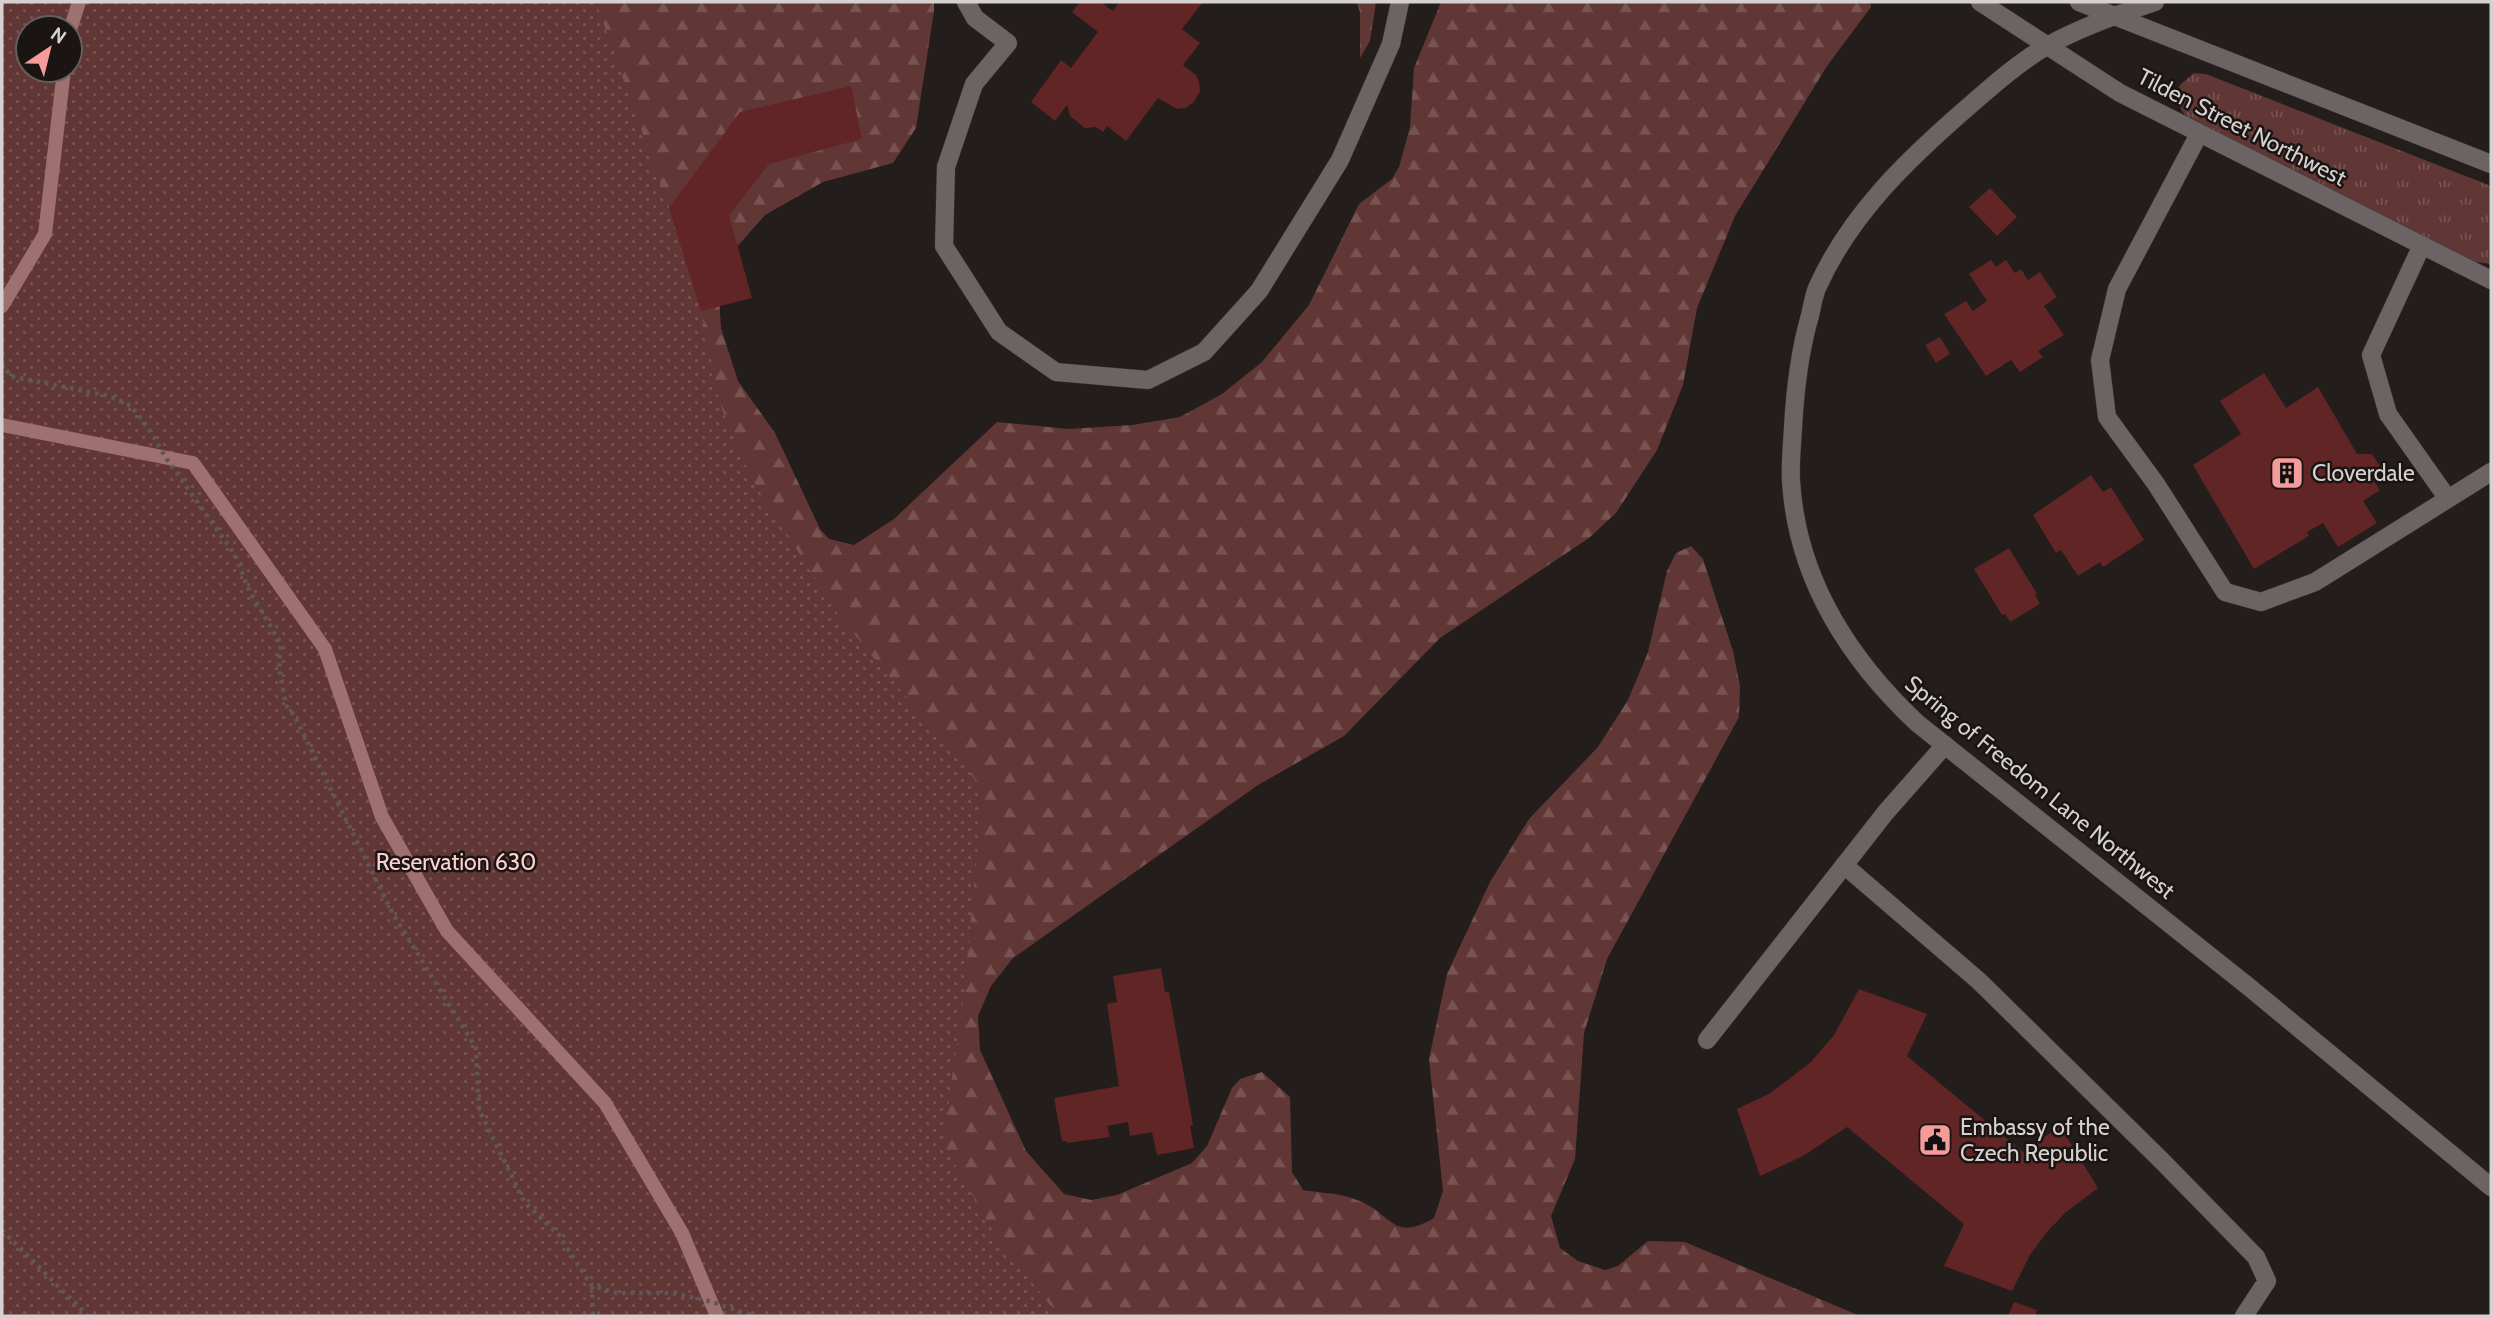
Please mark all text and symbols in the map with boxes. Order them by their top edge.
north arrow [14,14,84,84]
text: N [46,22,71,49]
street label: Tilden Street Northwest [2133,62,2351,192]
building icon: Cloverdale [2268,454,2306,492]
place label: Cloverdale [2312,459,2415,487]
street label: Spring of Freedom Lane Northwest [1899,669,2181,905]
park label: Reservation 630 [376,848,536,876]
place label: Embassy of the Czech Republic [1960,1113,2110,1167]
public building icon: Embassy of the Czech Republic [1916,1121,1954,1159]

